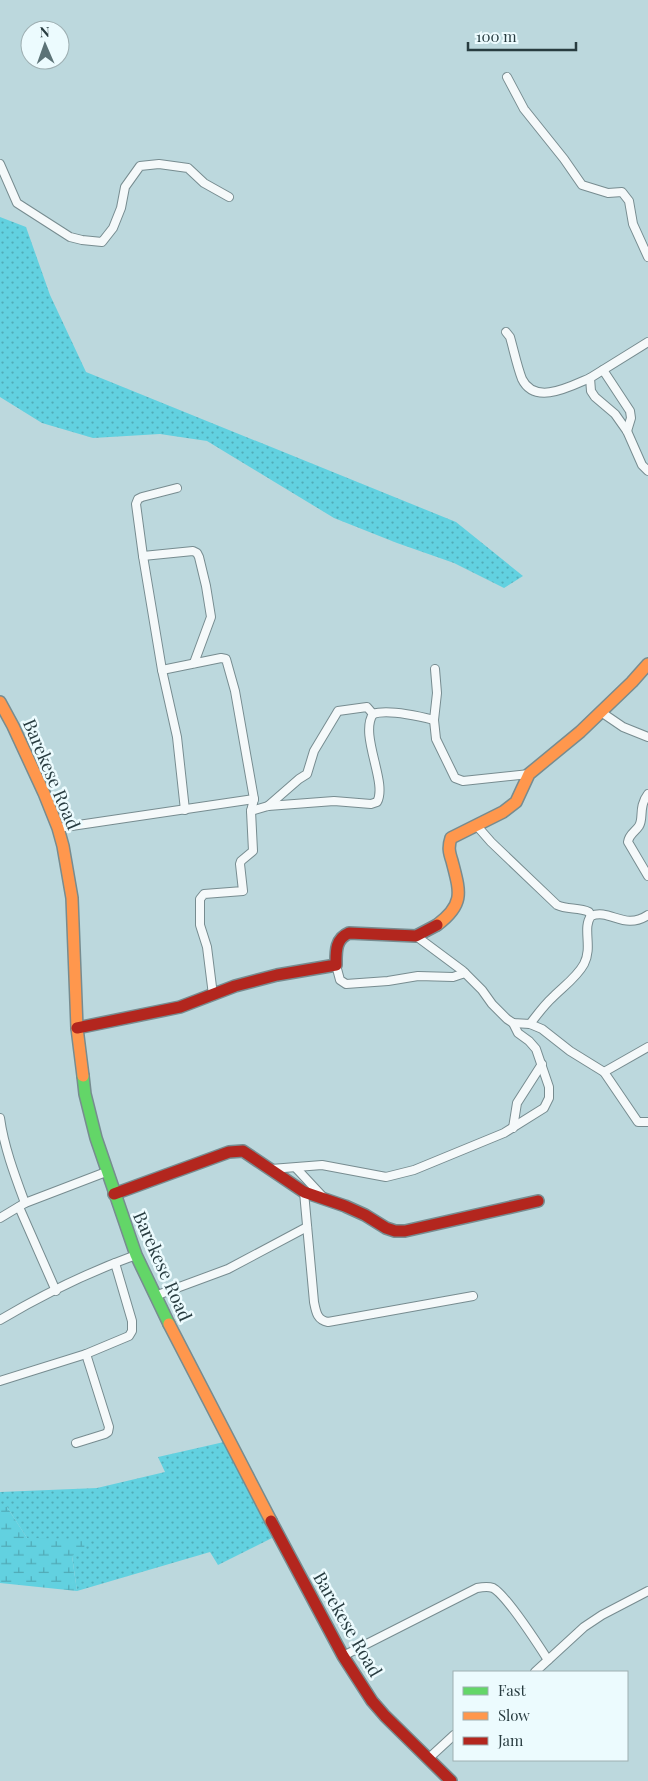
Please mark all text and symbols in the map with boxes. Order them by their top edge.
north arrow [20,20,70,70]
scale bar [468,20,576,52]
text: N [39,22,50,41]
text: 100 m [476,26,517,46]
street label: Barekese Road [18,715,86,834]
street label: Barekese Road [128,1207,198,1325]
street label: Barekese Road [308,1567,388,1682]
legend [453,1671,628,1761]
text: Fast [498,1680,527,1700]
text: Slow [498,1705,530,1725]
text: Jam [497,1730,524,1750]

